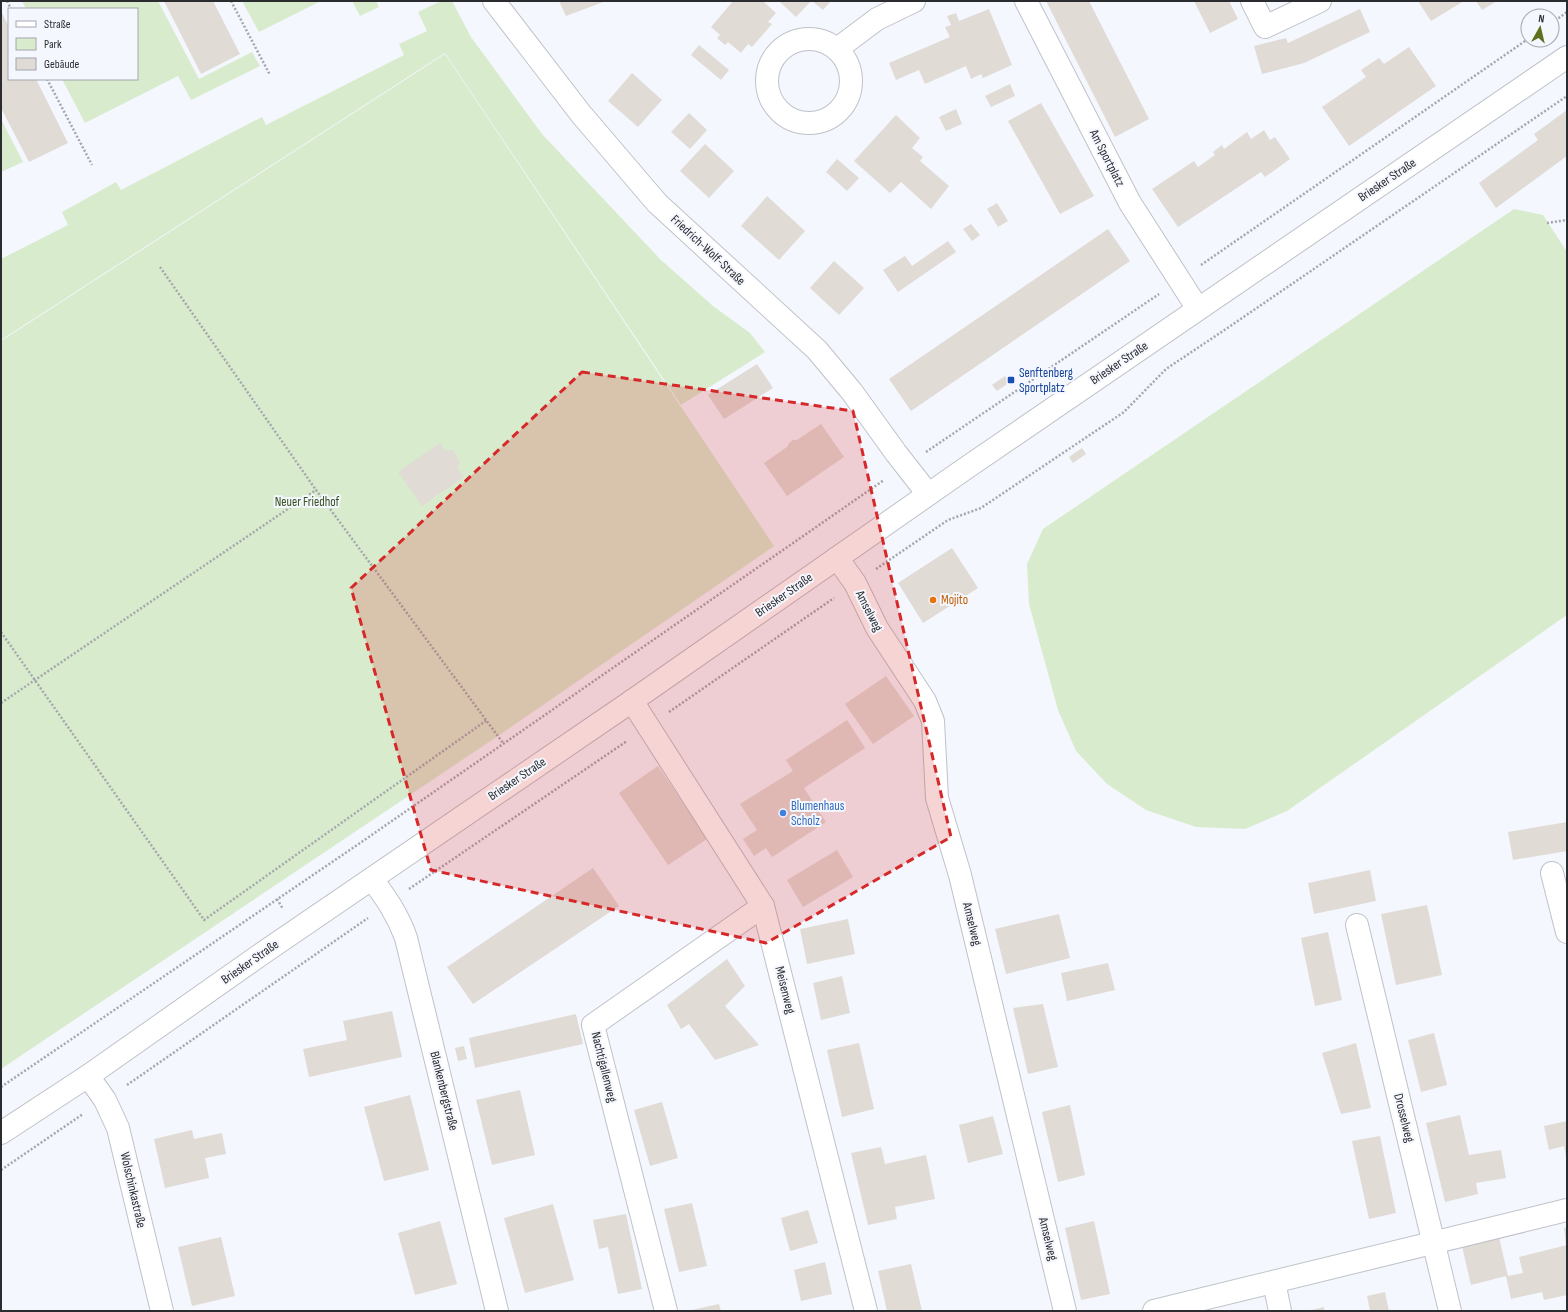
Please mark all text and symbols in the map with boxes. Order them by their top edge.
legend [8,8,138,80]
north arrow [1520,8,1560,48]
text: N [1538,12,1545,25]
text: Straße [44,17,71,32]
text: Park [44,37,62,52]
text: Gebäude [44,57,79,72]
street label: Am Sportplatz [1085,126,1128,190]
street label: Briesker Straße [1355,155,1419,205]
street label: Friedrich-Wolf-Straße [667,211,749,289]
street label: Briesker Straße [1087,338,1151,388]
place label: Senftenberg Sportplatz [1019,365,1073,396]
marker: Senftenberg Sportplatz [1006,375,1016,385]
park label: Neuer Friedhof [275,494,340,510]
street label: Briesker Straße [752,569,816,621]
street label: Amselweg [851,587,886,634]
place label: Mojito [941,592,968,608]
marker: Mojito [928,595,938,605]
street label: Briesker Straße [485,754,549,804]
place label: Blumenhaus Scholz [791,798,845,829]
marker: Blumenhaus Scholz [778,808,788,818]
street label: Amselweg [959,900,985,947]
street label: Briesker Straße [218,936,282,988]
street label: Meisenweg [771,965,799,1015]
street label: Nachtigallenweg [588,1030,620,1104]
street label: Blankenbergstraße [426,1050,462,1132]
street label: Drosselweg [1390,1092,1418,1144]
street label: Wolschinkastraße [117,1151,149,1229]
street label: Amselweg [1035,1215,1061,1262]

